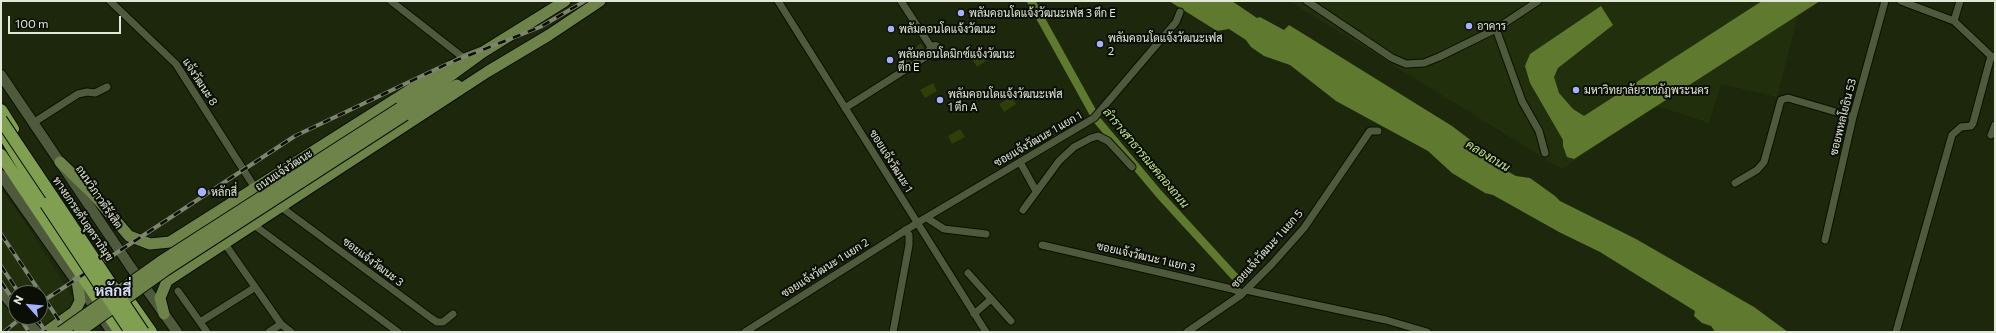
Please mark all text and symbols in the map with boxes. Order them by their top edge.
place label: พลัมคอนโดแจ้งวัฒนะเฟส 3 ตึก E [969,6,1116,20]
scale bar [10,8,123,34]
marker: พลัมคอนโดแจ้งวัฒนะเฟส 3 ตึก E [956,8,966,18]
text: 100 m [15,16,49,30]
place label: อาคาร [1477,19,1506,33]
marker: อาคาร [1464,21,1474,31]
place label: พลัมคอนโดแจ้งวัฒนะ [899,22,996,36]
marker: พลัมคอนโดแจ้งวัฒนะ [886,24,896,34]
place label: พลัมคอนโดแจ้งวัฒนะเฟส 2 [1108,31,1223,57]
marker: พลัมคอนโดแจ้งวัฒนะเฟส 2 [1095,39,1105,49]
place label: พลัมคอนโดมิกซ์แจ้งวัฒนะ ตึก E [898,47,1015,73]
marker: พลัมคอนโดมิกซ์แจ้งวัฒนะ ตึก E [885,55,895,65]
street label: แจ้งวัฒนะ 8 [180,56,220,108]
street label: ซอยพหลโยธิน 53 [1827,77,1859,157]
place label: มหาวิทยาลัยราชภัฏพระนคร [1584,83,1709,97]
marker: มหาวิทยาลัยราชภัฏพระนคร [1571,85,1581,95]
place label: พลัมคอนโดแจ้งวัฒนะเฟส 1 ตึก A [948,87,1063,113]
marker: พลัมคอนโดแจ้งวัฒนะเฟส 1 ตึก A [935,95,945,105]
water label: ลำรางสาธารณะคลองถนน [1100,105,1192,211]
street label: ซอยแจ้งวัฒนะ 1 แยก 1 [992,108,1084,170]
street label: ซอยแจ้งวัฒนะ 1 [866,127,916,195]
water label: คลองถนน [1463,137,1513,175]
street label: ถนนแจ้งวัฒนะ [253,147,315,193]
street label: ถนนวิภาวดีรังสิต [73,163,125,231]
street label: ทางยกระดับอุตราภิมุข [50,174,116,264]
place label: หลักสี่ [211,185,237,199]
marker: หลักสี่ [196,186,208,198]
street label: ซอยแจ้งวัฒนะ 1 แยก 5 [1228,207,1306,291]
street label: ซอยแจ้งวัฒนะ 3 [340,235,406,289]
street label: ซอยแจ้งวัฒนะ 1 แยก 2 [779,236,871,300]
street label: ซอยแจ้งวัฒนะ 1 แยก 3 [1095,239,1197,275]
district label: หลักสี่ [95,282,131,300]
north arrow [8,285,48,325]
text: N [10,293,25,306]

